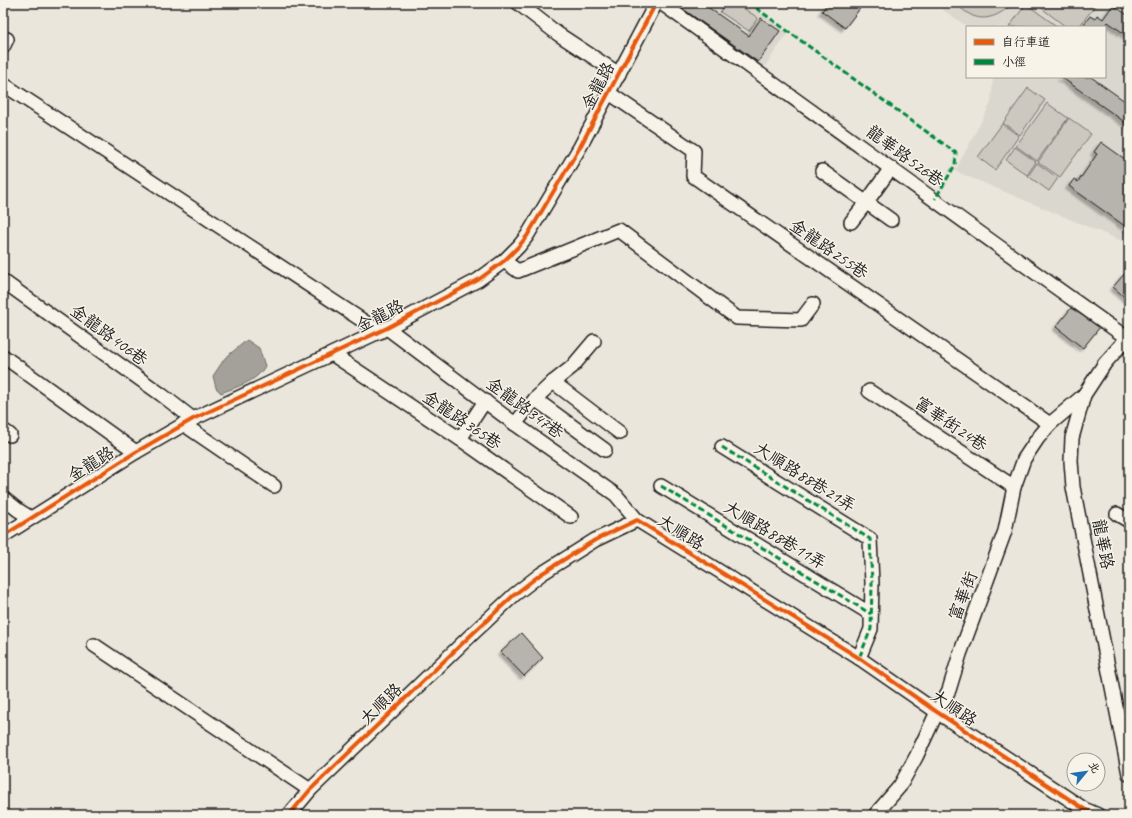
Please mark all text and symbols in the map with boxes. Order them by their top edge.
legend [966,26,1106,78]
text: 自行車道 [1002,34,1050,50]
text: 小徑 [1002,54,1026,70]
street label: 金龍路 [577,59,619,113]
street label: 龍華路526巷 [862,121,949,192]
street label: 金龍路255巷 [786,214,873,284]
street label: 金龍路 [353,295,407,337]
street label: 金龍路406巷 [66,300,153,371]
street label: 金龍路347巷 [482,373,569,444]
street label: 金龍路365巷 [418,386,506,455]
street label: 富華街24巷 [911,392,992,457]
street label: 大順路88巷21弄 [750,437,860,517]
street label: 金龍路 [64,442,118,486]
street label: 大順路88巷11弄 [720,496,830,574]
street label: 大順路 [654,510,708,554]
street label: 龍華路 [1088,517,1118,571]
street label: 富華街 [944,568,982,624]
street label: 大順路 [355,679,407,729]
street label: 大順路 [927,685,981,731]
north arrow [1066,752,1106,792]
text: 北 [1086,759,1104,775]

